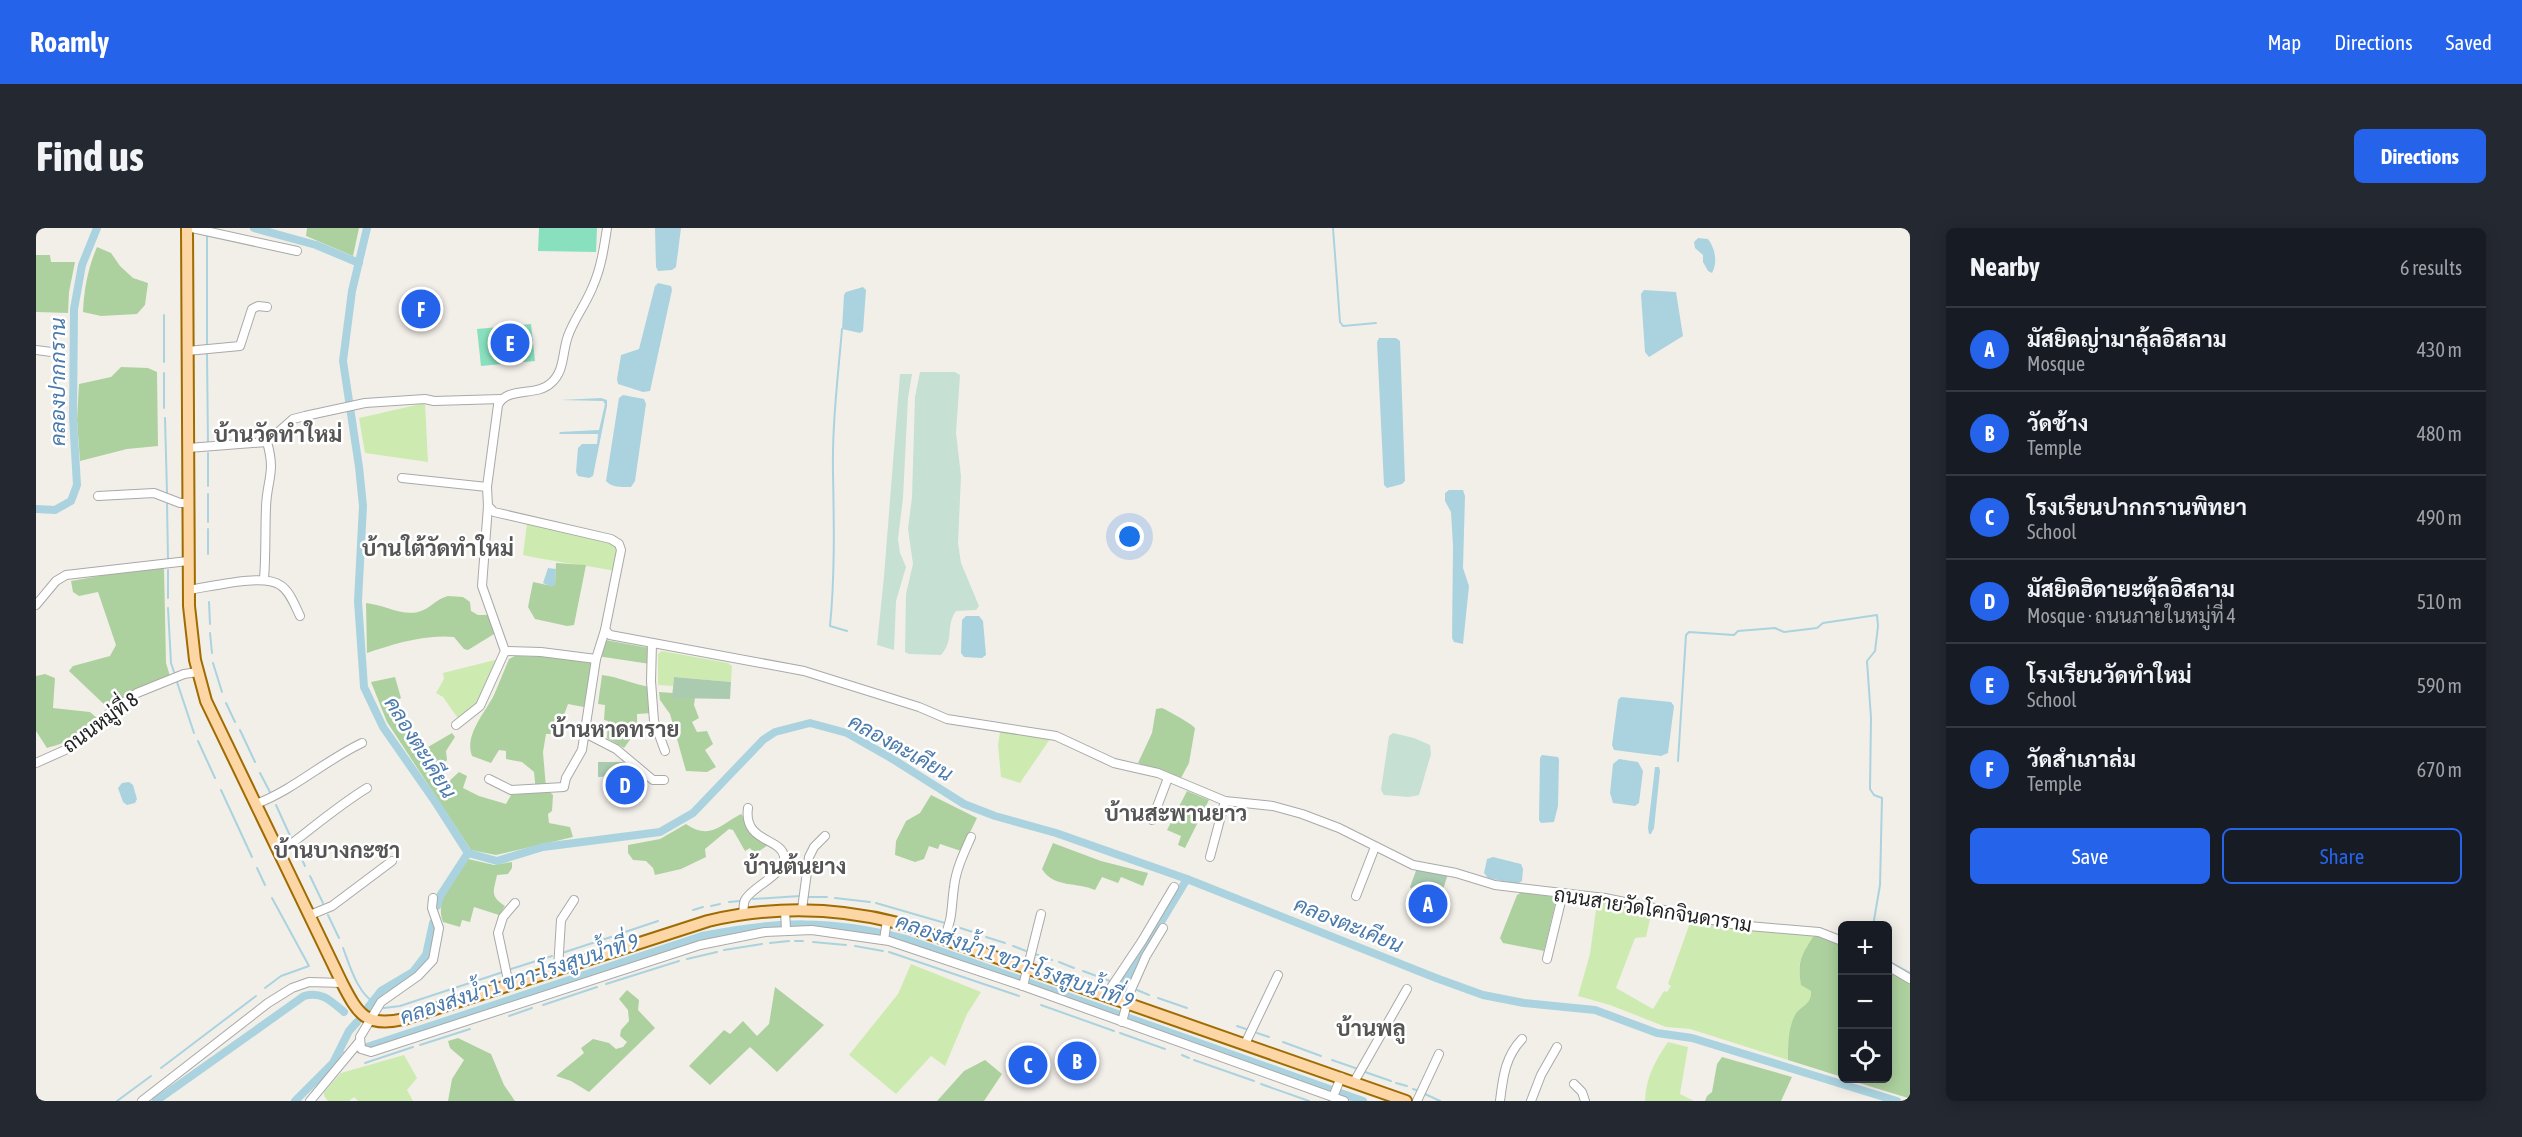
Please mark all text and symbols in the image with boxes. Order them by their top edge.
text: Roamly [30,26,109,58]
text: Map [2267,30,2301,54]
text: Directions [2334,30,2413,54]
text: Saved [2446,30,2492,54]
button: Directions [2354,129,2486,183]
text: Find us [36,132,144,180]
text: Nearby [1970,252,2040,282]
text: 6 results [2400,256,2462,279]
pin: F [402,286,440,332]
water label: คลองปากกราน [45,317,69,446]
pin: E [490,320,530,366]
text: มัสยิดญ่ามาลุ้ลอิสลาม [2027,326,2227,352]
text: A [1985,338,1994,361]
text: 430 m [2417,338,2462,361]
text: Mosque [2027,352,2085,375]
text: วัดช้าง [2027,410,2088,436]
district label: บ้านวัดทำใหม่ [214,420,342,447]
text: B [1985,422,1994,445]
text: 480 m [2417,422,2462,445]
text: Temple [2027,436,2082,459]
text: โรงเรียนปากกรานพิทยา [2027,494,2247,520]
text: C [1985,506,1994,529]
text: 490 m [2417,506,2462,529]
text: School [2027,520,2077,543]
your location [1115,522,1144,551]
district label: บ้านใต้วัดทำใหม่ [362,534,514,561]
text: มัสยิดฮิดายะตุ้ลอิสลาม [2027,576,2235,602]
text: D [1984,590,1995,613]
text: 510 m [2417,590,2462,613]
text: Mosque · ถนนภายในหมู่ที่ 4 [2027,604,2236,627]
text: โรงเรียนวัดทำใหม่ [2027,662,2192,688]
text: E [1985,674,1994,697]
text: 590 m [2417,674,2462,697]
street label: ถนนหมู่ที่ 8 [55,683,144,760]
text: School [2027,688,2077,711]
water label: คลองตะเคียน [380,692,462,803]
water label: คลองตะเคียน [845,709,958,786]
district label: บ้านหาดทราย [551,715,679,742]
text: วัดสำเภาล่ม [2027,746,2136,772]
text: F [1985,758,1994,781]
text: 670 m [2417,758,2462,781]
pin: D [606,762,644,808]
text: Temple [2027,772,2082,795]
district label: บ้านสะพานยาว [1105,799,1247,826]
button: Save [1970,828,2210,884]
button: Share [2222,828,2462,884]
district label: บ้านบางกะชา [274,836,400,863]
district label: บ้านต้นยาง [744,852,846,879]
street label: ถนนสายวัดโคกจินดาราม [1552,881,1754,936]
pin: A [1408,882,1448,926]
water label: คลองตะเคียน [1291,891,1407,957]
water label: คลองส่งน้ำ 1 ขวา-โรงสูบน้ำที่ 9 [892,901,1139,1016]
water label: คลองส่งน้ำ 1 ขวา-โรงสูบน้ำที่ 9 [394,921,643,1032]
map controls [1838,921,1892,1083]
button: + [1838,921,1892,975]
button: − [1838,975,1892,1029]
district label: บ้านพลู [1336,1014,1406,1044]
button: locate [1838,1029,1892,1083]
pin: B [1058,1038,1096,1084]
pin: C [1008,1042,1048,1088]

